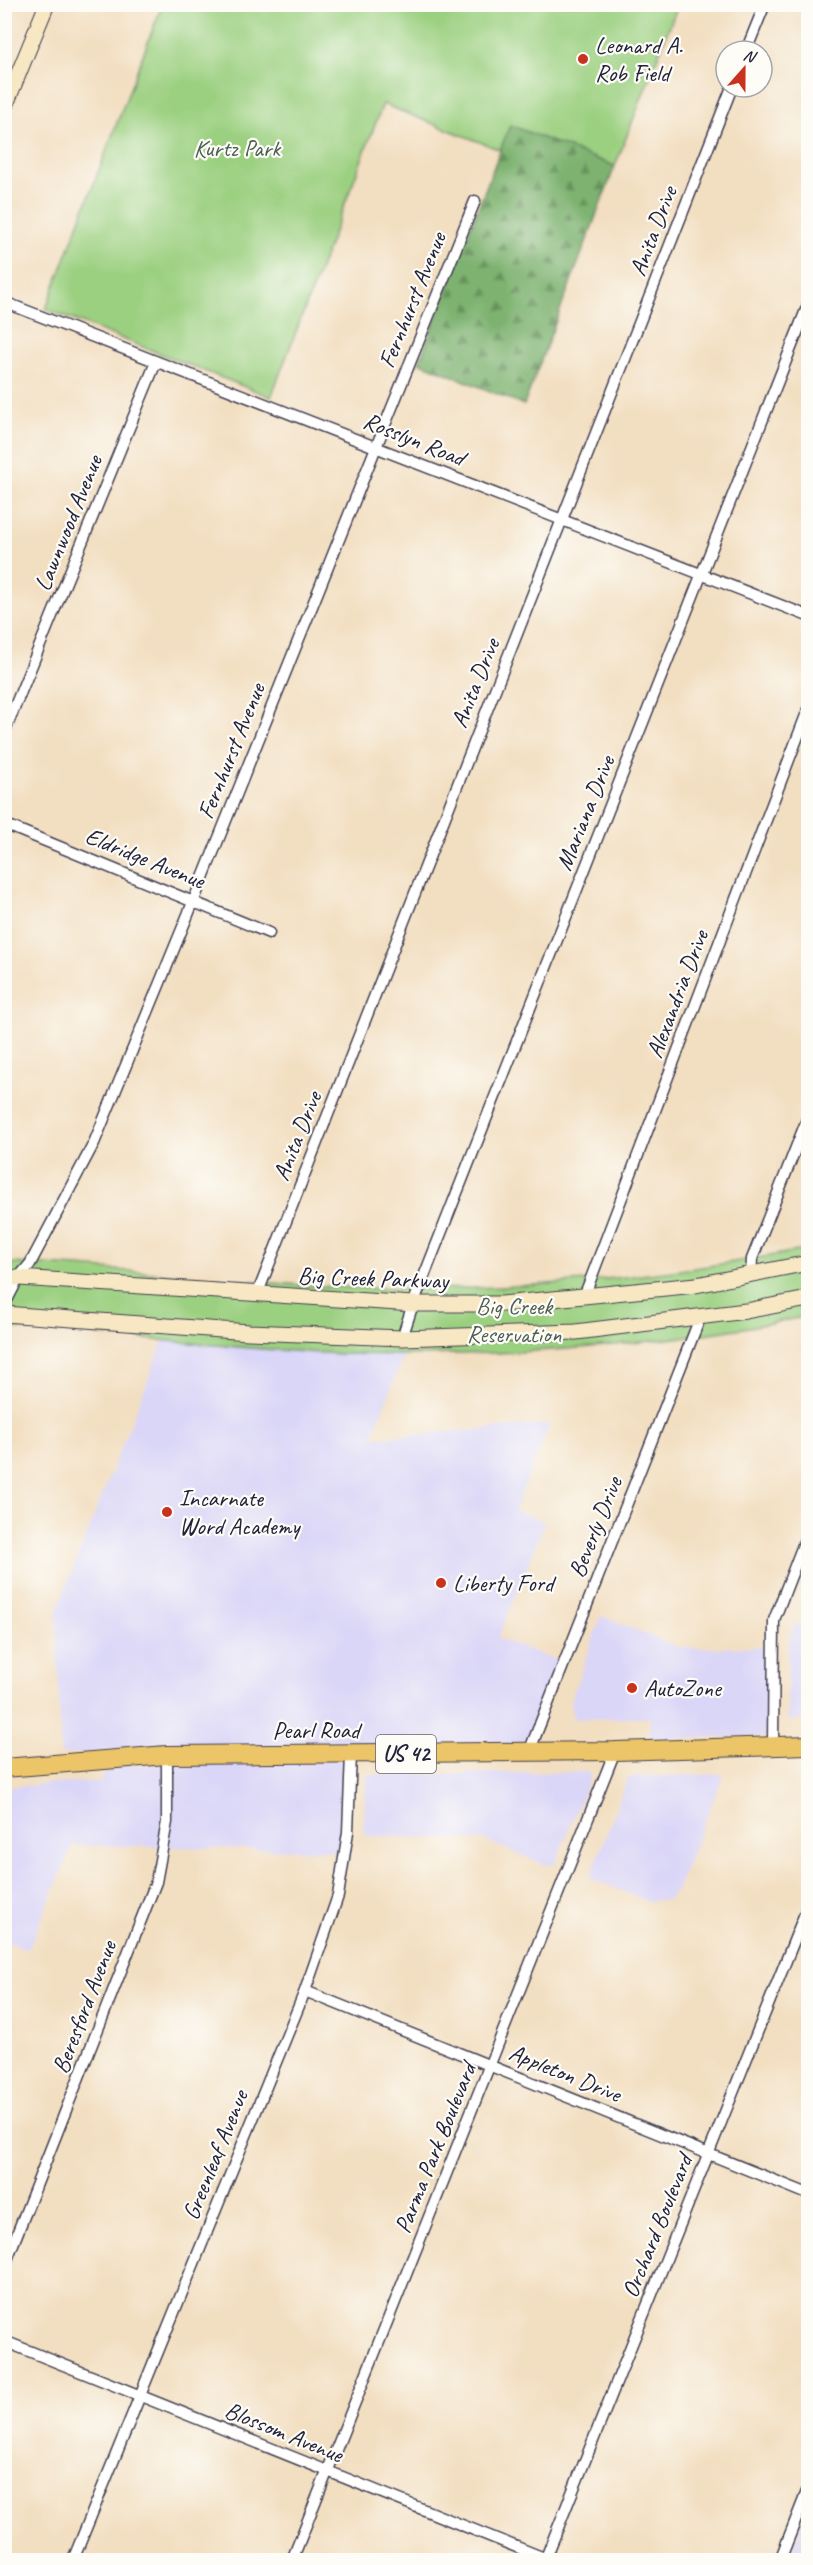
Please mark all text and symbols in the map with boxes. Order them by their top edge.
place label: Leonard A. Rob Field [595,30,683,88]
north arrow [714,39,774,99]
text: N [741,45,760,68]
marker: Leonard A. Rob Field [576,52,590,66]
park label: Kurtz Park [194,133,282,163]
street label: Anita Drive [622,180,684,280]
street label: Fernhurst Avenue [371,226,454,372]
street label: Rosslyn Road [359,405,472,474]
street label: Lawnwood Avenue [27,449,110,595]
street label: Anita Drive [444,632,507,732]
street label: Fernhurst Avenue [190,677,273,823]
street label: Mariana Drive [549,749,622,875]
street label: Eldridge Avenue [81,821,211,896]
street label: Alexandria Drive [639,924,716,1062]
street label: Anita Drive [266,1085,329,1185]
street label: Big Creek Parkway [297,1260,451,1296]
park label: Big Creek Reservation [467,1291,562,1349]
street label: Beverly Drive [561,1470,629,1582]
place label: Incarnate Word Academy [179,1483,301,1541]
marker: Incarnate Word Academy [160,1505,174,1519]
place label: Liberty Ford [453,1568,557,1598]
marker: Liberty Ford [434,1576,448,1590]
place label: AutoZone [644,1673,723,1703]
marker: AutoZone [625,1681,639,1695]
street label: Pearl Road [273,1715,363,1745]
road number: US 42 [376,1735,436,1773]
street label: Beresford Avenue [45,1934,124,2078]
street label: Appleton Drive [505,2037,627,2110]
street label: Parma Park Boulevard [387,2055,484,2237]
street label: Greenleaf Avenue [175,2084,255,2224]
street label: Orchard Boulevard [615,2147,701,2302]
street label: Blossom Avenue [221,2395,349,2470]

